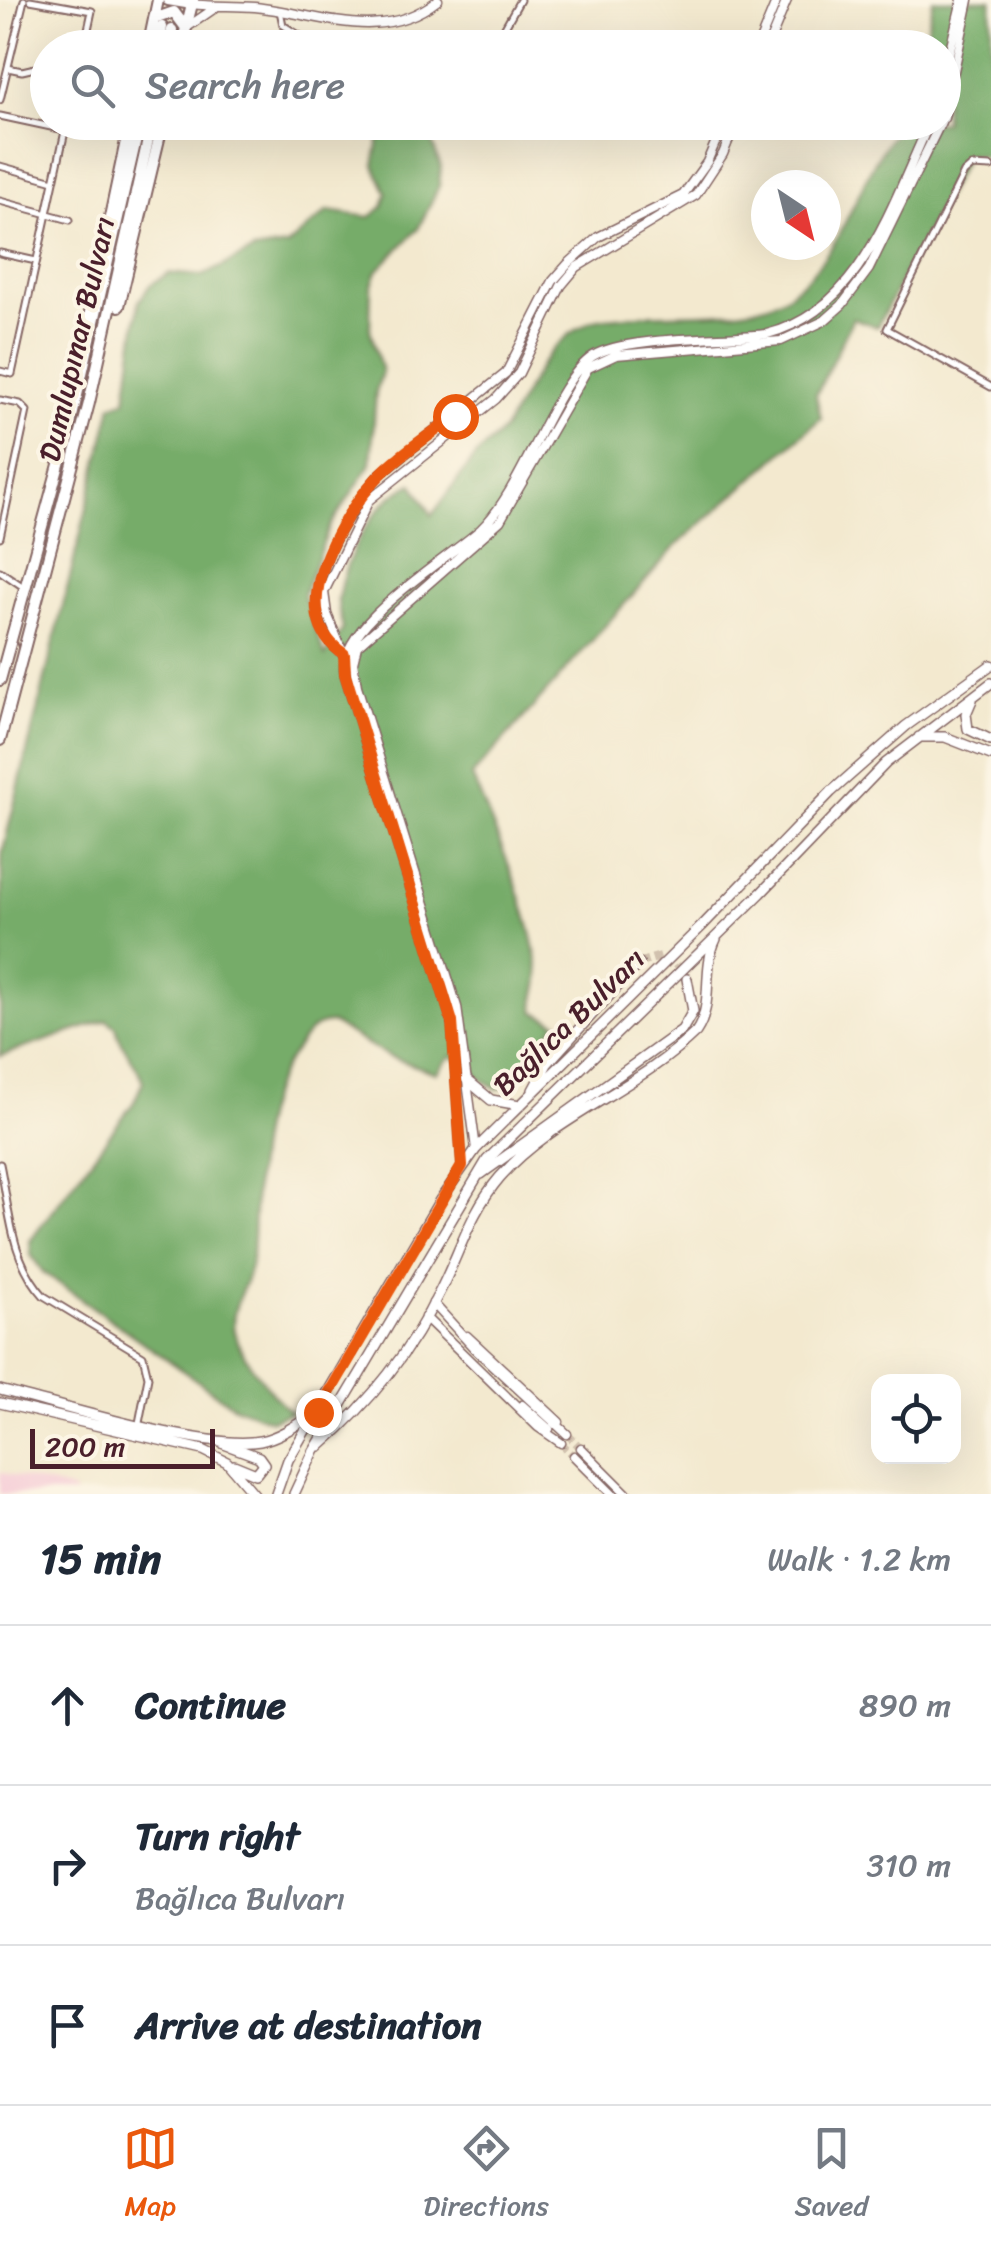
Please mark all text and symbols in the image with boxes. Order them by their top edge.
search box [30,30,961,140]
text: Search here [145,52,345,119]
icon: search [65,58,120,113]
north arrow [751,170,841,260]
street label: Dumlupınar Bulvarı [23,211,131,467]
route start [433,394,479,440]
street label: Bağlıca Bulvarı [479,934,659,1110]
map controls [871,1374,961,1464]
button: locate [871,1374,961,1464]
route end [296,1390,342,1436]
text: 200 m [45,1422,125,1471]
scale bar [30,1424,215,1468]
text: 15 min [40,1522,161,1596]
text: Walk · 1.2 km [767,1531,951,1588]
text: Continue [135,1672,286,1739]
text: 890 m [859,1677,951,1734]
icon: ahead [40,1678,95,1733]
text: Turn right [135,1803,300,1870]
text: 310 m [867,1837,951,1894]
icon: right [40,1838,95,1893]
text: Bağlıca Bulvarı [135,1870,345,1927]
text: Arrive at destination [135,1992,482,2059]
icon: arrive [40,1998,95,2053]
tab: Map [123,2121,178,2230]
tab: Directions [423,2121,549,2230]
tab: Saved [794,2121,868,2230]

